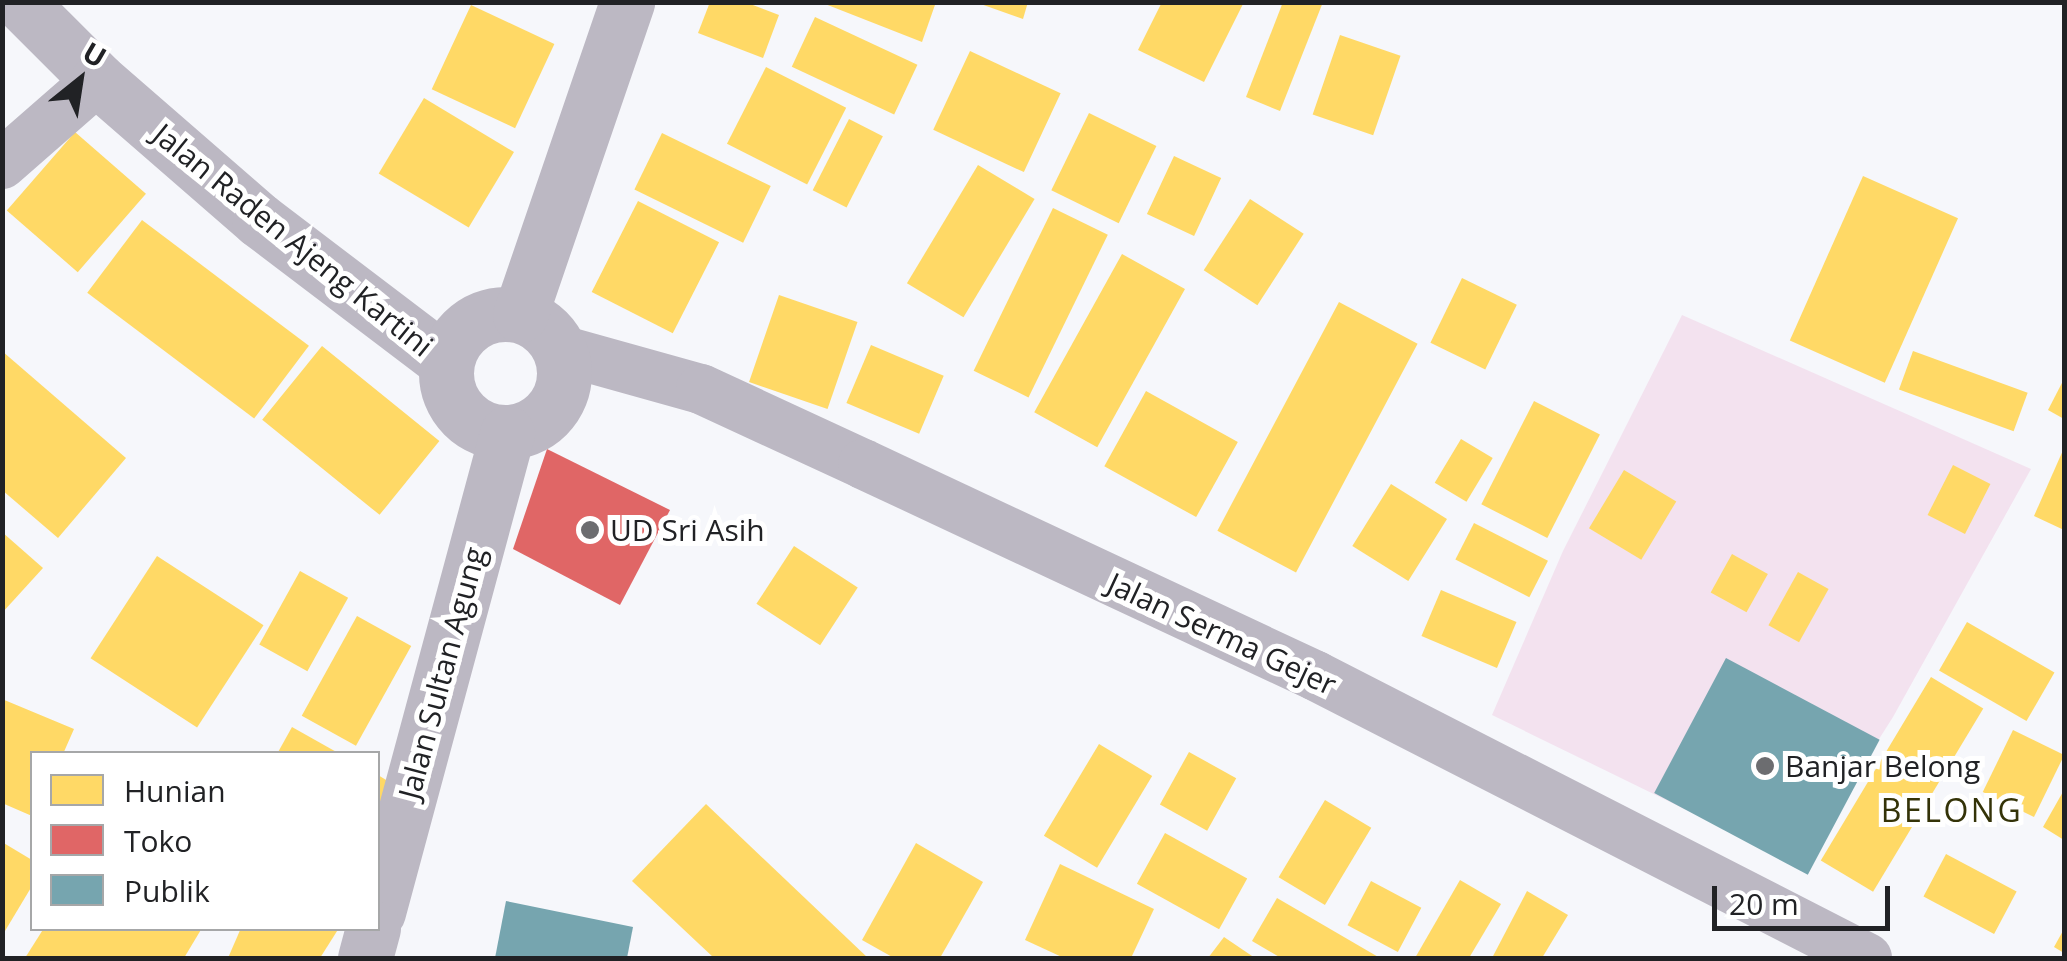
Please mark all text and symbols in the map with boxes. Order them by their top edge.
north arrow [30,30,130,130]
text: U [76,32,114,76]
street label: Jalan Raden Ajeng Kartini [146,116,440,364]
place label: UD Sri Asih [610,512,765,548]
marker: UD Sri Asih [579,519,601,541]
street label: Jalan Sultan Agung [391,543,493,803]
street label: Jalan Serma Gejer [1102,565,1342,703]
place label: Banjar Belong [1785,748,1980,784]
legend [30,751,380,931]
marker: Banjar Belong [1754,755,1776,777]
text: Hunian [124,770,226,811]
district label: BELONG [1881,791,2023,829]
text: Toko [124,820,192,861]
scale bar [1717,866,1894,928]
text: Publik [124,870,210,911]
text: 20 m [1729,883,1799,924]

